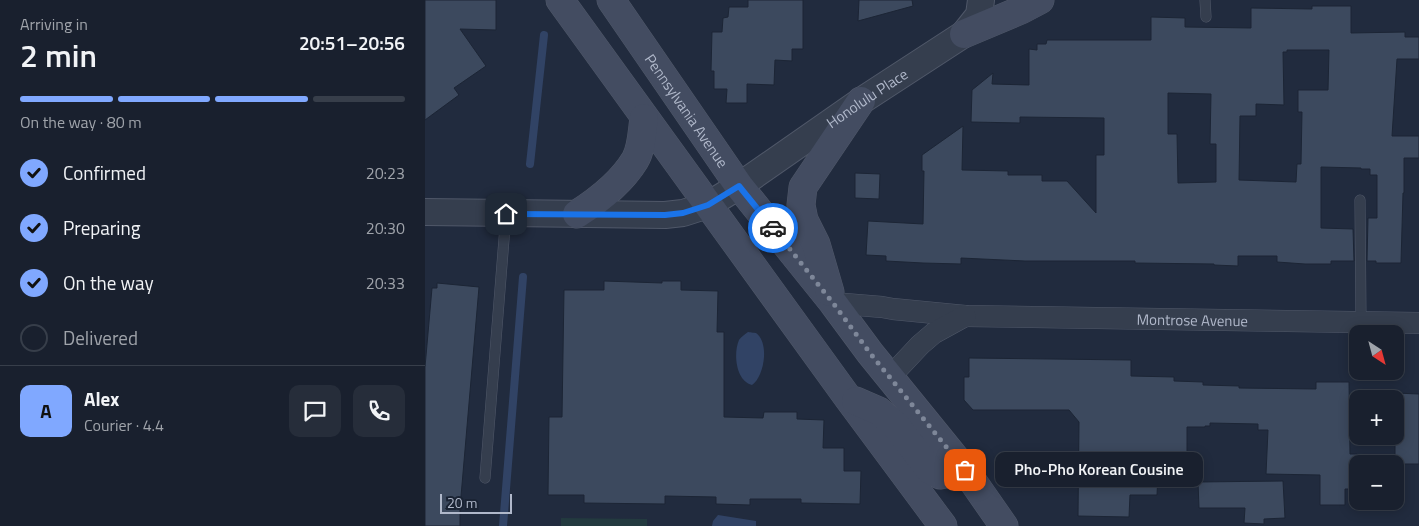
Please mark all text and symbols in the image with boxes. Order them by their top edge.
text: Arriving in [20,12,88,36]
text: 20:51–20:56 [299,28,405,57]
text: 2 min [20,31,97,79]
street label: Pennsylvania Avenue [640,49,734,172]
street label: Honolulu Place [821,62,912,134]
text: On the way · 80 m [20,110,142,134]
text: Confirmed [63,158,146,187]
icon: check [20,159,48,187]
text: 20:23 [366,161,405,185]
pin [485,193,527,235]
icon: home [492,200,520,228]
courier [748,203,798,253]
text: Preparing [63,213,140,242]
icon: check [20,214,48,242]
icon: car [759,214,787,242]
text: 20:30 [366,216,405,240]
text: On the way [63,268,154,297]
icon: check [20,269,48,297]
text: 20:33 [366,271,405,295]
street label: Montrose Avenue [1136,307,1248,332]
text: Delivered [63,323,138,352]
north arrow [1349,325,1404,380]
map controls [1349,325,1404,510]
text: Alex [84,384,119,413]
button: chat [289,385,341,437]
button: phone [353,385,405,437]
button: + [1349,390,1404,445]
text: A [40,396,52,425]
text: Courier · 4.4 [84,413,164,437]
pin [944,449,986,491]
callout: Pho-Pho Korean Cousine [995,452,1203,488]
button: − [1349,455,1404,510]
icon: bag [951,456,979,484]
text: Pho-Pho Korean Cousine [1014,457,1184,481]
scale bar [440,491,513,514]
text: 20 m [447,492,477,513]

